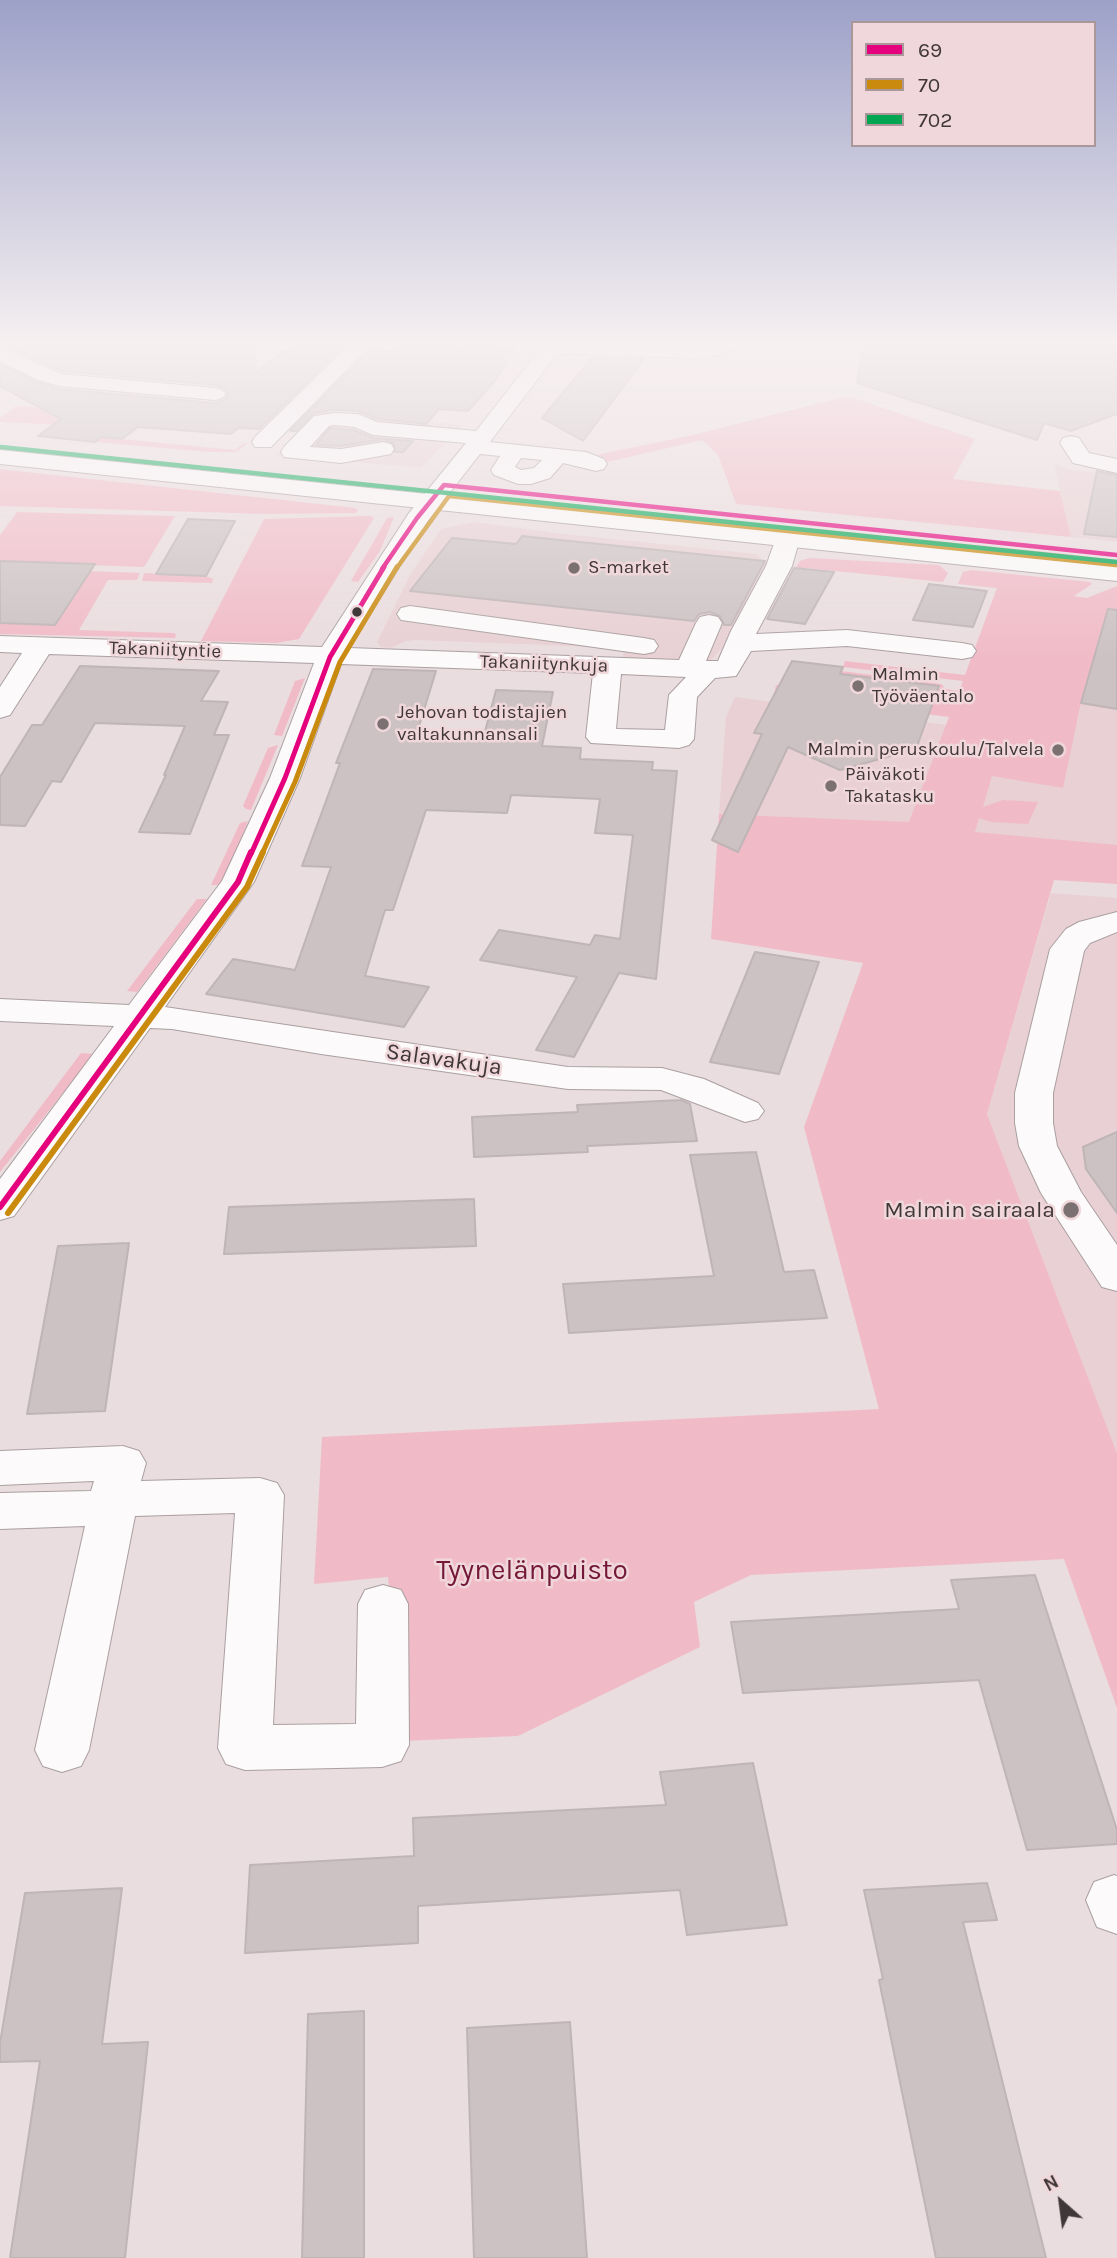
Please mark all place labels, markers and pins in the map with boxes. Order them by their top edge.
place label: S-market [588,557,669,579]
marker: S-market [566,560,582,576]
unlabelled marker [350,605,364,619]
place label: Malmin Työväentalo [872,664,974,708]
marker: Malmin Työväentalo [850,678,866,694]
place label: Jehovan todistajien valtakunnansali [397,702,567,746]
marker: Jehovan todistajien valtakunnansali [375,716,391,732]
place label: Malmin peruskoulu/Talvela [807,739,1044,761]
marker: Malmin peruskoulu/Talvela [1050,742,1066,758]
place label: Päiväkoti Takatasku [845,764,934,808]
marker: Päiväkoti Takatasku [823,778,839,794]
place label: Malmin sairaala [884,1196,1055,1224]
marker: Malmin sairaala [1061,1200,1081,1220]

